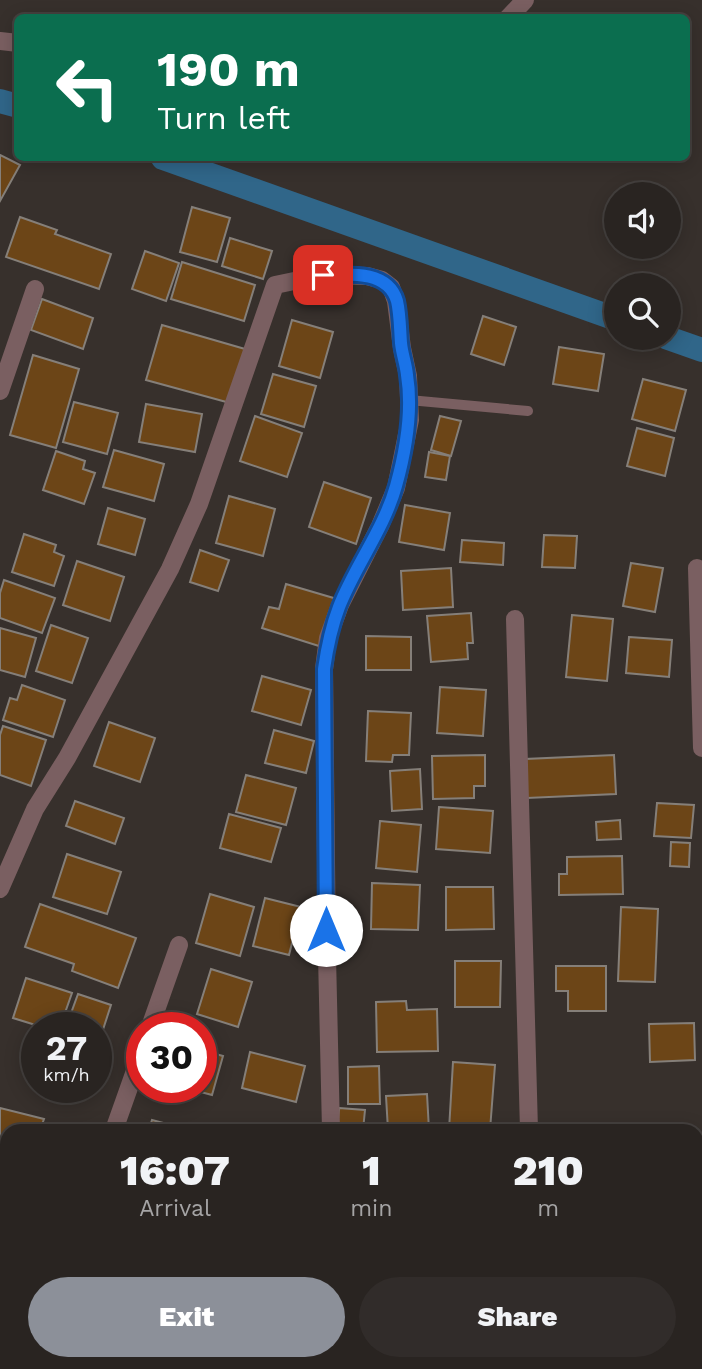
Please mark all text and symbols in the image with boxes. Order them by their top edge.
text: 190 m [157,40,300,98]
icon: left [42,42,133,133]
text: Turn left [157,99,290,137]
map controls [604,182,681,350]
button: sound [604,182,681,259]
pin [293,245,353,305]
icon: arrive [304,256,342,294]
button: search [604,273,681,350]
position arrow [289,893,363,967]
speed limit sign: 30 [126,1012,217,1103]
text: 27 [46,1027,87,1069]
text: km/h [43,1064,90,1085]
text: 16:07 [120,1146,230,1195]
text: 1 [362,1146,381,1195]
text: 210 [513,1146,584,1195]
text: Arrival [139,1195,211,1222]
text: min [350,1195,392,1222]
text: m [537,1195,559,1222]
button: Exit [28,1277,345,1357]
button: Share [359,1277,676,1357]

